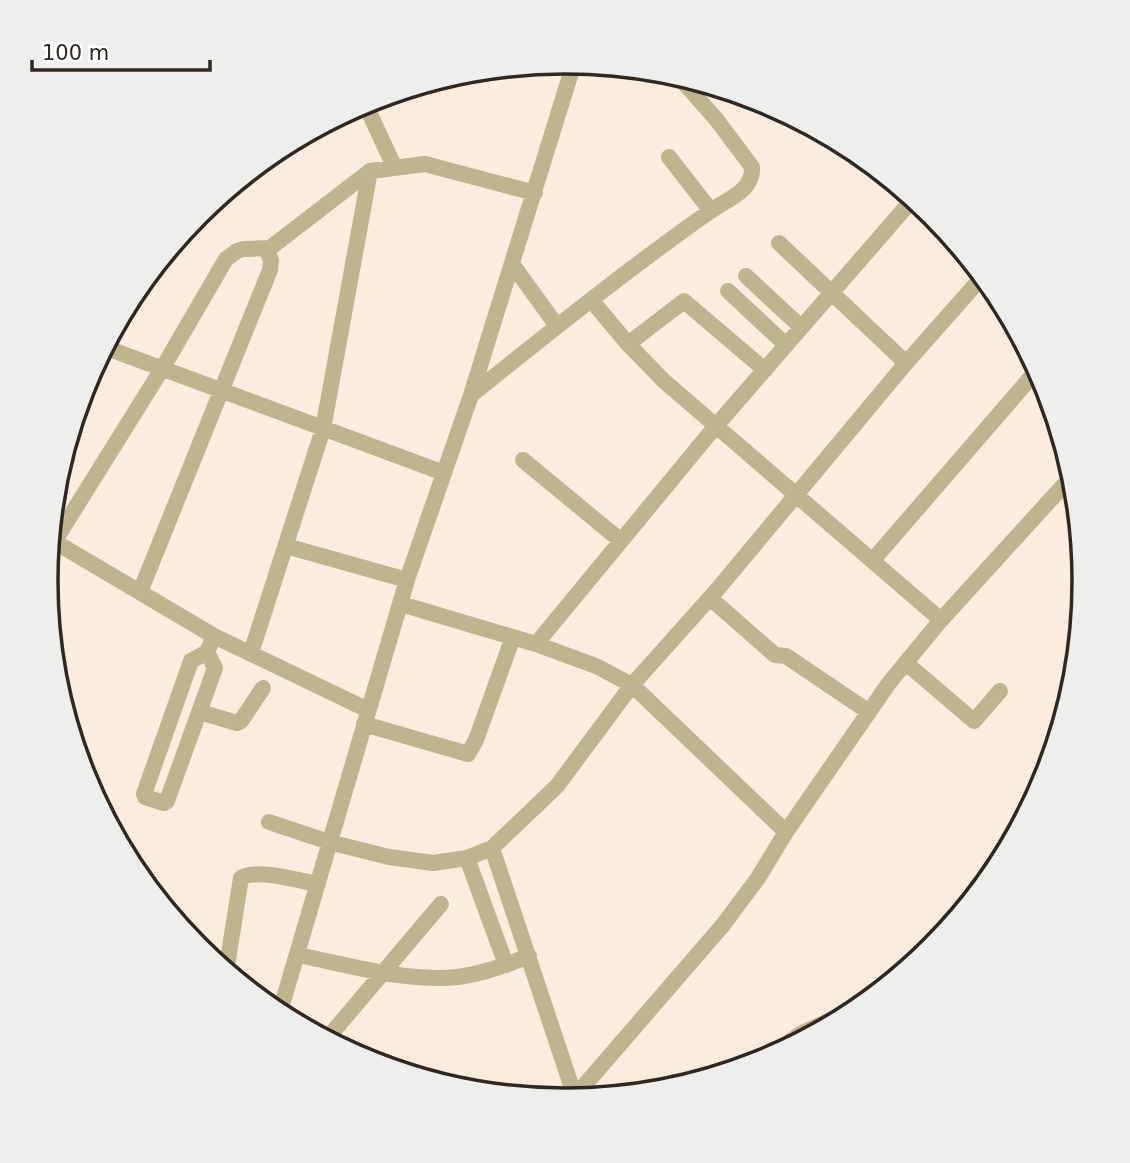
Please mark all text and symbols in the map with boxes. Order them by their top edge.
scale bar [32,28,210,72]
text: 100 m [42,41,109,65]

